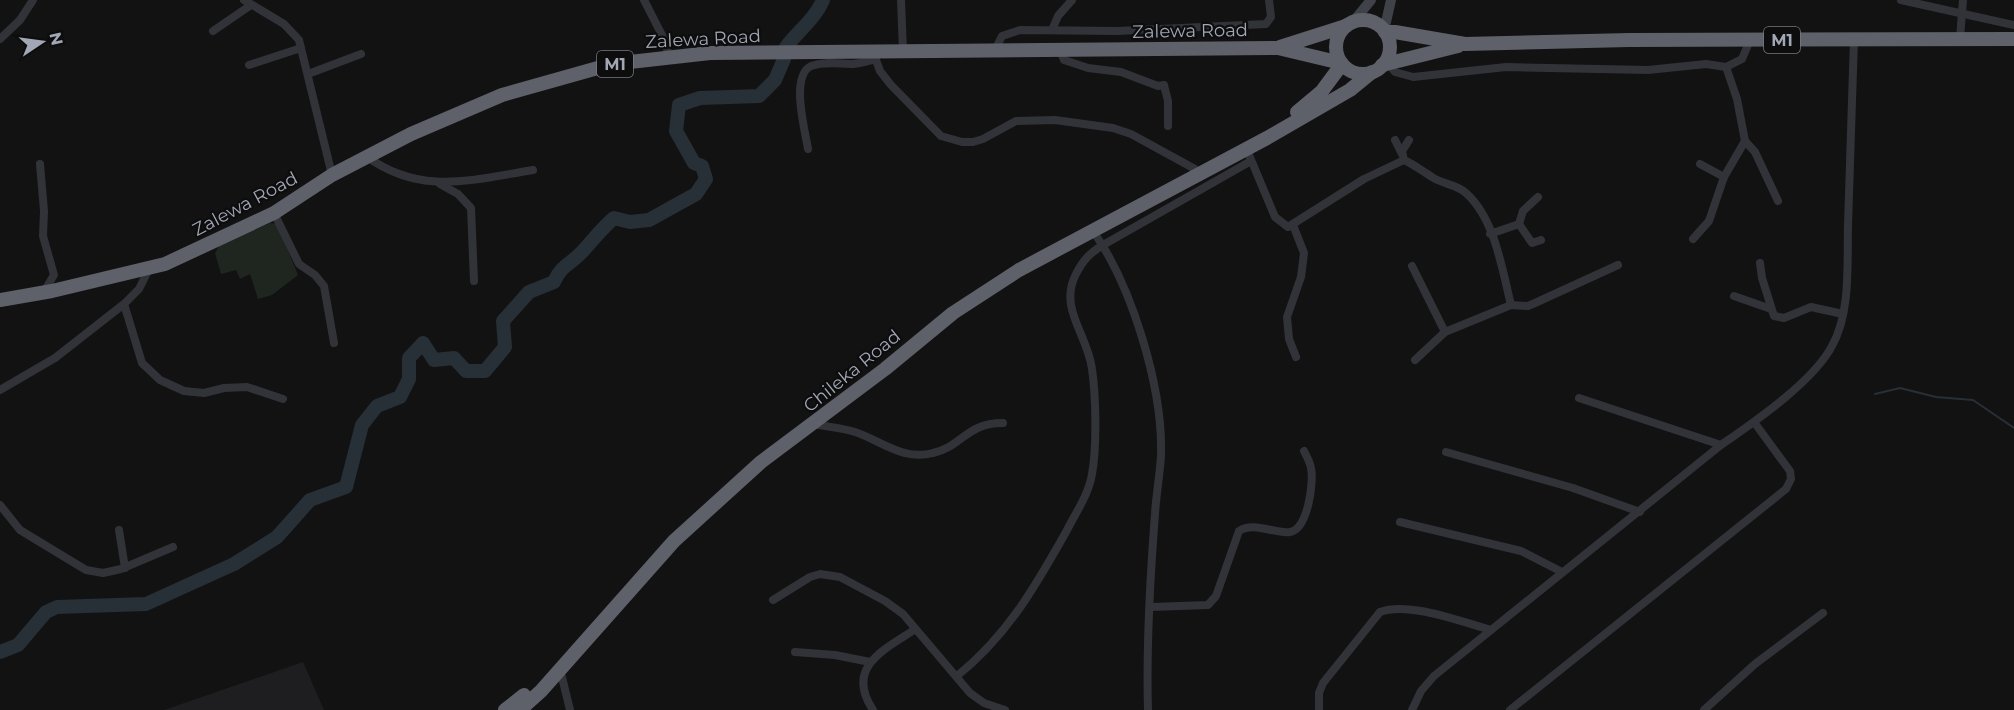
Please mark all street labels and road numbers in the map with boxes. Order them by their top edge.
street label: Zalewa Road [1132,19,1248,43]
street label: Zalewa Road [645,25,761,53]
road number: M1 [1764,27,1800,53]
road number: M1 [597,51,633,77]
street label: Zalewa Road [189,167,301,241]
street label: Chileka Road [799,325,905,417]

